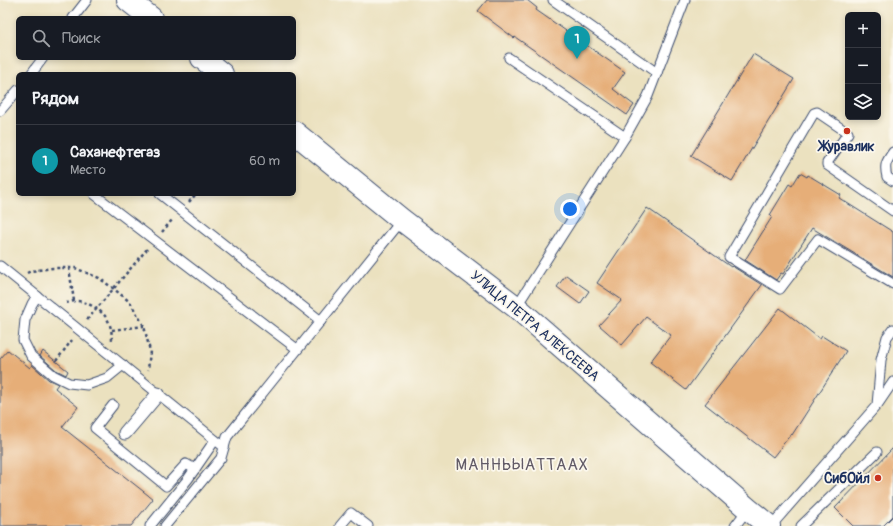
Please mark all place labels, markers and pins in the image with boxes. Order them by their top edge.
pin: 1 [564,26,590,59]
marker: Журавлик [842,126,852,136]
place label: Журавлик [816,138,875,155]
place label: СибОйл [824,470,870,487]
marker: СибОйл [873,473,883,483]

